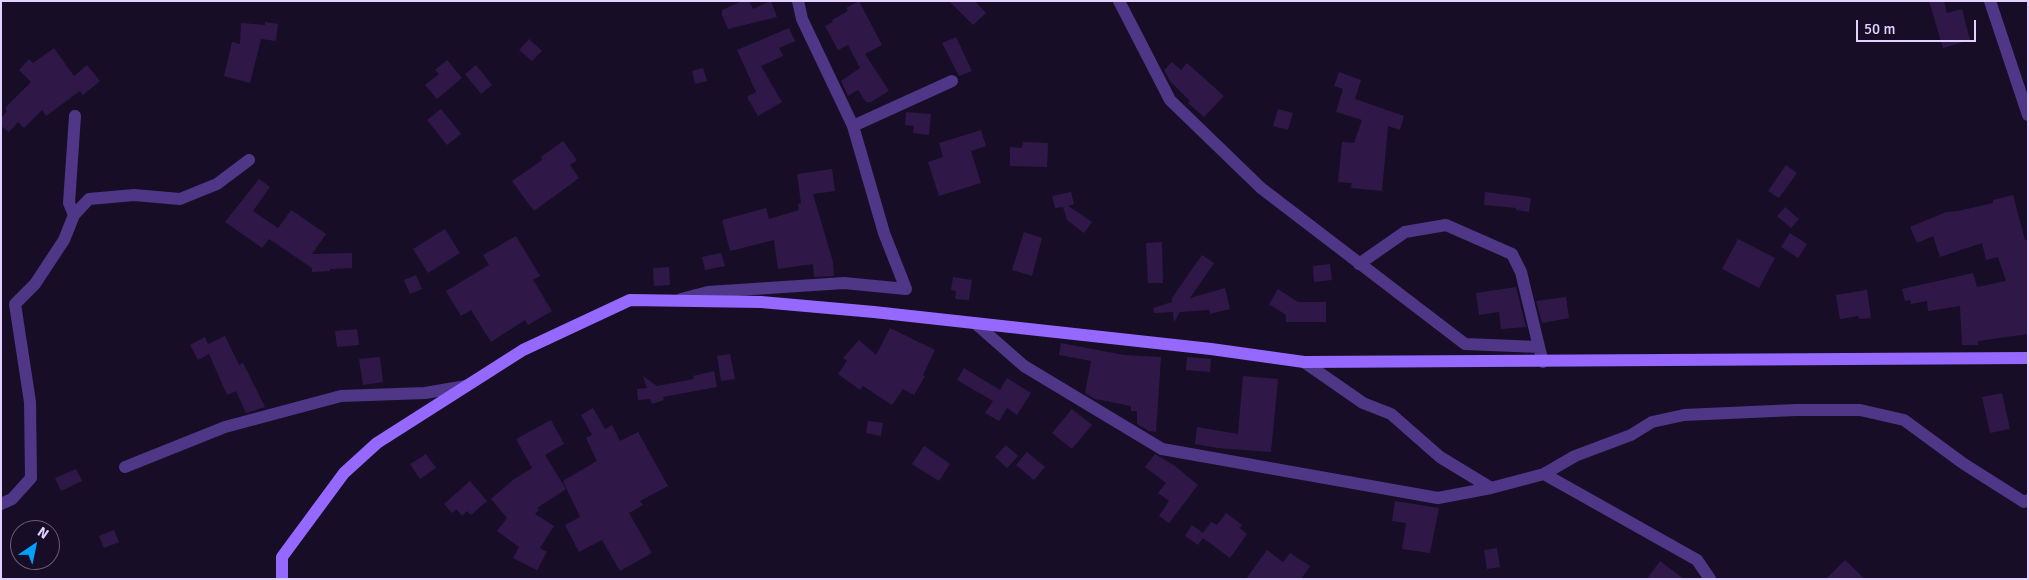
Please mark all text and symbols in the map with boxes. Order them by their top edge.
scale bar [1859,10,1979,42]
text: 50 m [1864,20,1895,38]
north arrow [10,520,60,570]
text: N [34,523,52,543]

